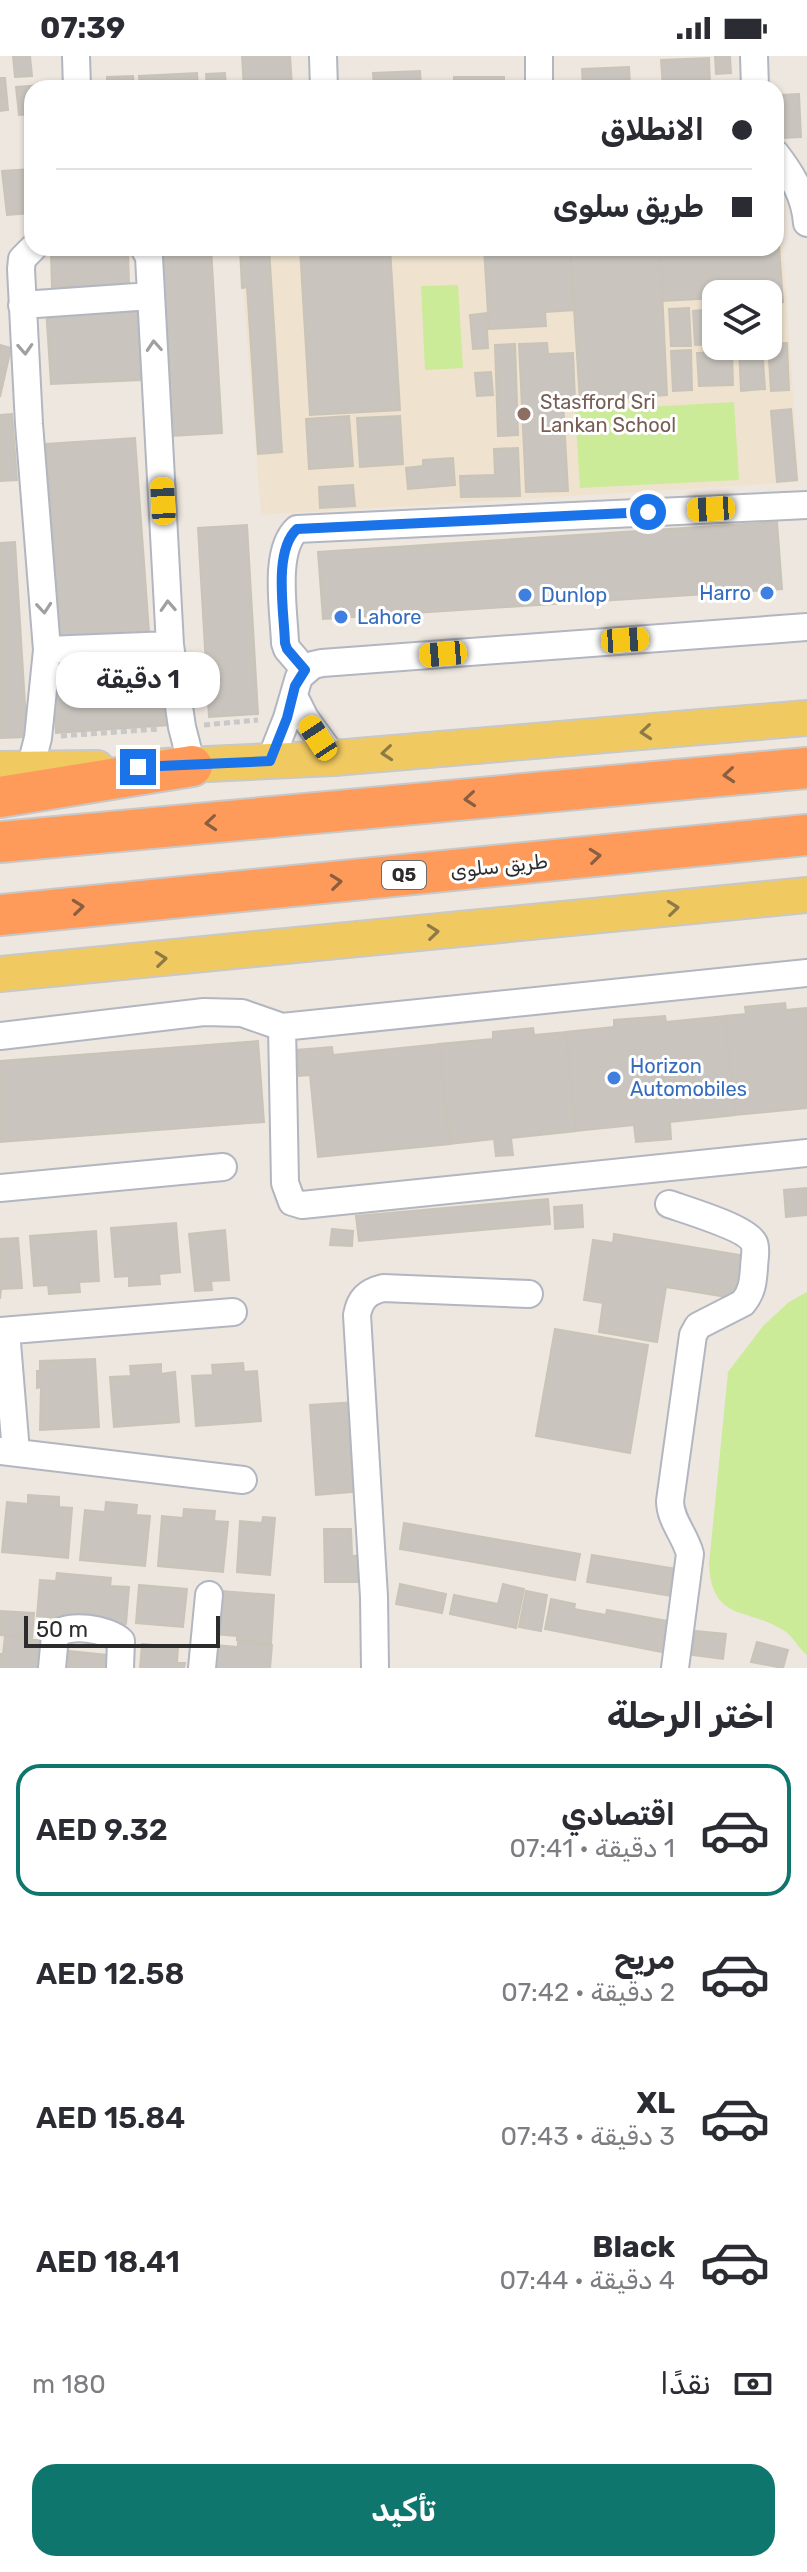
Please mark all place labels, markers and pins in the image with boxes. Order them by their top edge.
place label: Stasfford Sri Lankan School [540,390,676,437]
marker: Stasfford Sri Lankan School [515,405,533,423]
place label: Harro [699,581,751,605]
place label: Dunlop [541,583,607,607]
marker: Harro [758,584,776,602]
marker: Dunlop [516,586,534,604]
place label: Lahore [357,605,422,629]
marker: Lahore [332,608,350,626]
place label: Horizon Automobiles [630,1054,747,1101]
marker: Horizon Automobiles [605,1069,623,1087]

